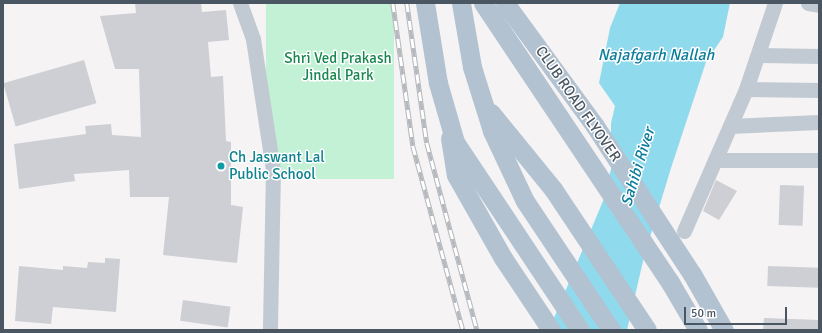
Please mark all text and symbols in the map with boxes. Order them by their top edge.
street label: CLUB ROAD FLYOVER [531,43,625,165]
water label: Najafgarh Nallah [598,45,714,65]
park label: Shri Ved Prakash Jindal Park [284,49,392,84]
water label: Sahibi River [617,125,659,209]
place label: Ch Jaswant Lal Public School [229,148,325,183]
marker: Ch Jaswant Lal Public School [216,161,226,171]
scale bar [686,299,789,325]
text: 50 m [691,306,716,321]

